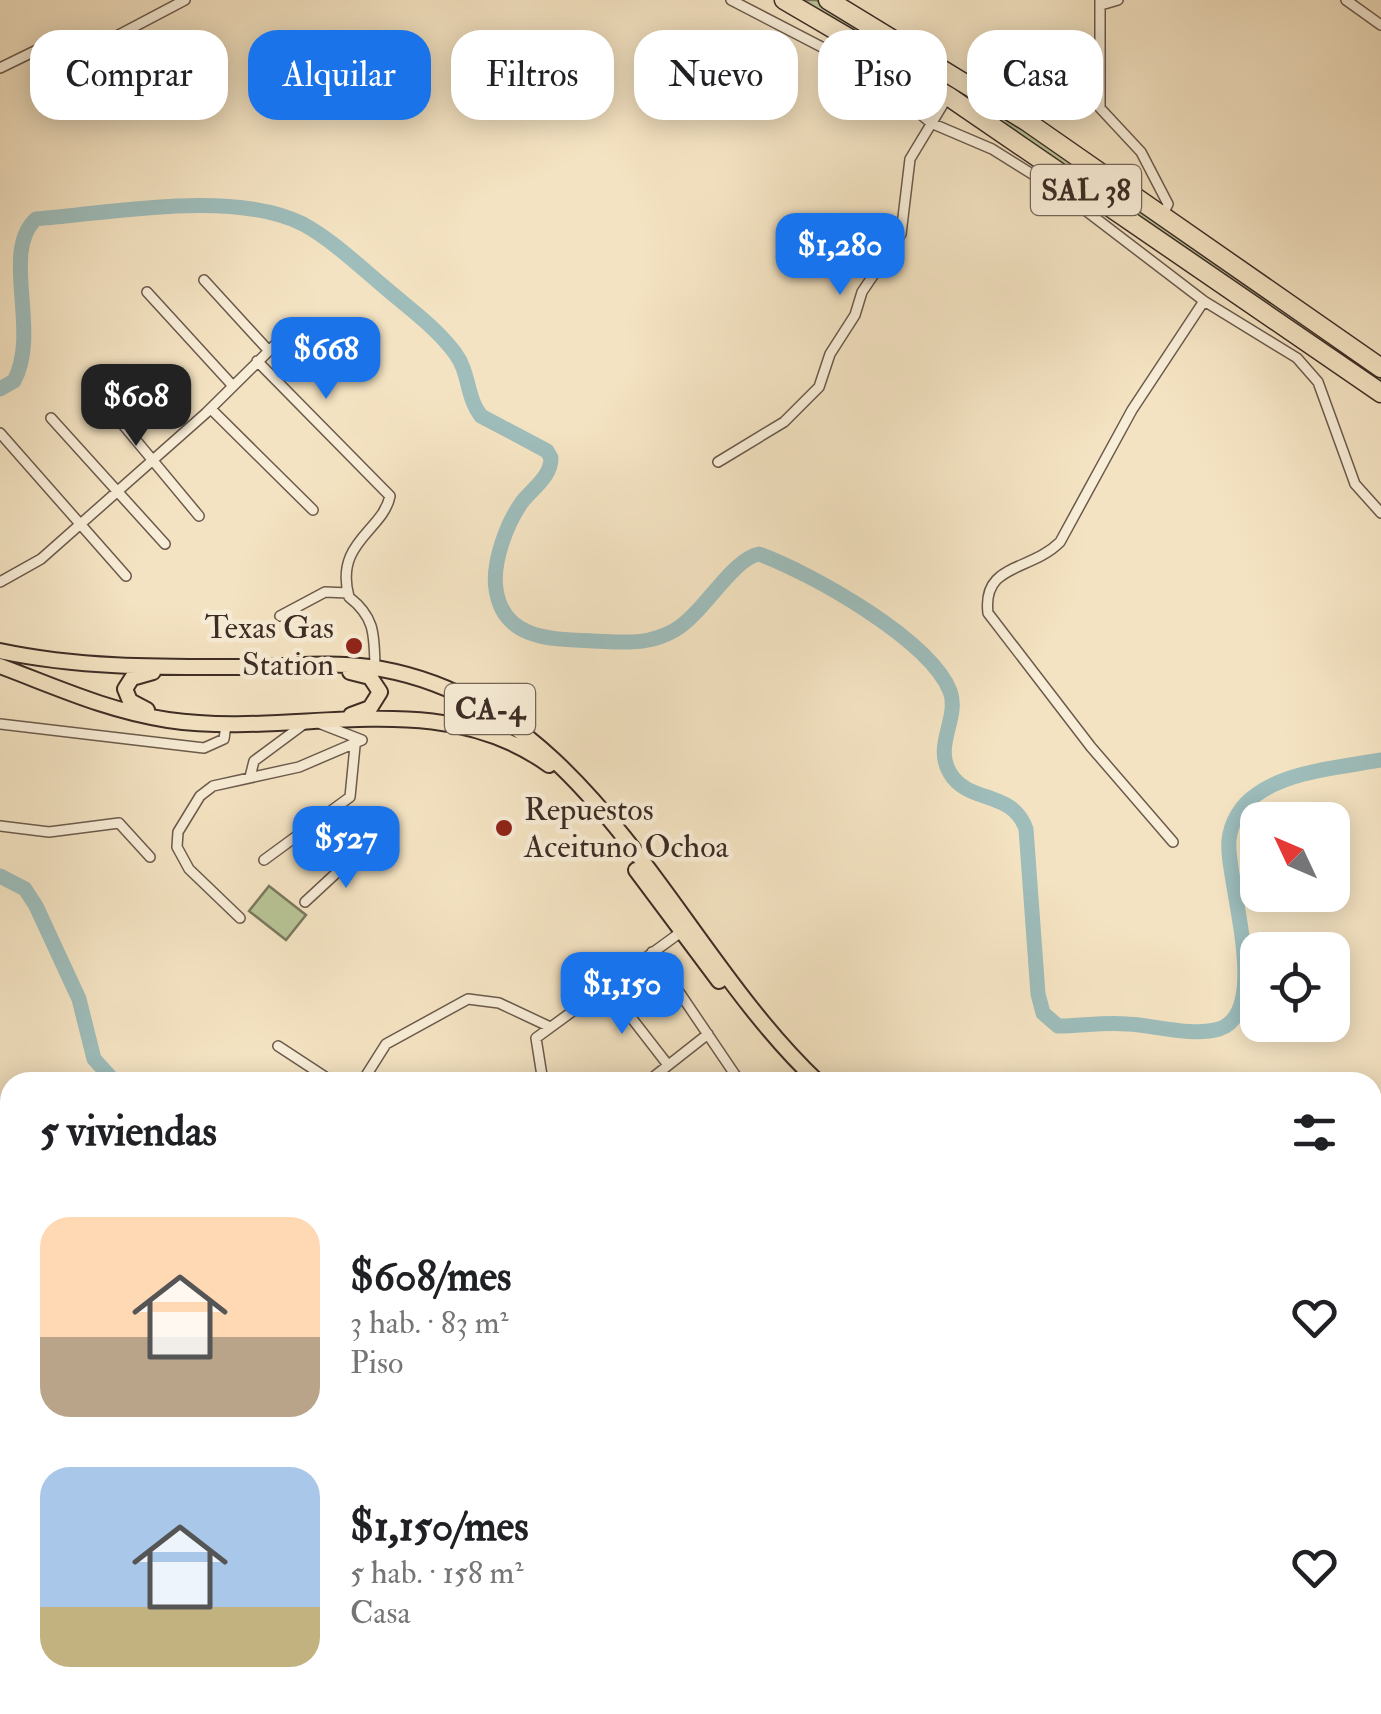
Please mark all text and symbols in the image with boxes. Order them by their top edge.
chip: Comprar [30,30,228,120]
chip: Alquilar [248,30,431,120]
chip: Filtros [451,30,614,120]
chip: Nuevo [634,30,798,120]
chip: Piso [818,30,947,120]
chip: Casa [967,30,1103,120]
road number: SAL 38 [1031,165,1141,215]
pin: $1,280 [759,213,921,298]
text: $1,280 [798,225,882,265]
pin: $668 [267,317,385,402]
text: $668 [293,329,359,369]
pin: $608 [77,364,195,449]
text: $608 [103,376,169,416]
place label: Texas Gas Station [205,608,334,685]
marker: Texas Gas Station [343,635,365,657]
road number: CA-4 [445,684,535,734]
place label: Repuestos Aceituno Ochoa [523,790,730,867]
north arrow [1240,802,1350,912]
map controls [1240,802,1350,1042]
pin: $527 [287,806,405,891]
marker: Repuestos Aceituno Ochoa [493,817,515,839]
text: $527 [315,818,377,858]
button: locate [1240,932,1350,1042]
pin: $1,150 [541,952,703,1037]
text: $1,150 [583,964,661,1004]
icon: filters [1287,1105,1342,1160]
text: 5 viviendas [40,1106,217,1158]
text: $608/mes [350,1251,512,1303]
icon: home [120,1257,240,1377]
icon: heart [1287,1290,1342,1345]
text: 3 hab. · 83 m² [350,1303,509,1343]
text: Piso [350,1343,403,1383]
text: $1,150/mes [350,1501,529,1553]
icon: home [120,1507,240,1627]
icon: heart [1287,1540,1342,1595]
text: 5 hab. · 158 m² [350,1553,523,1593]
text: Casa [350,1593,411,1633]

